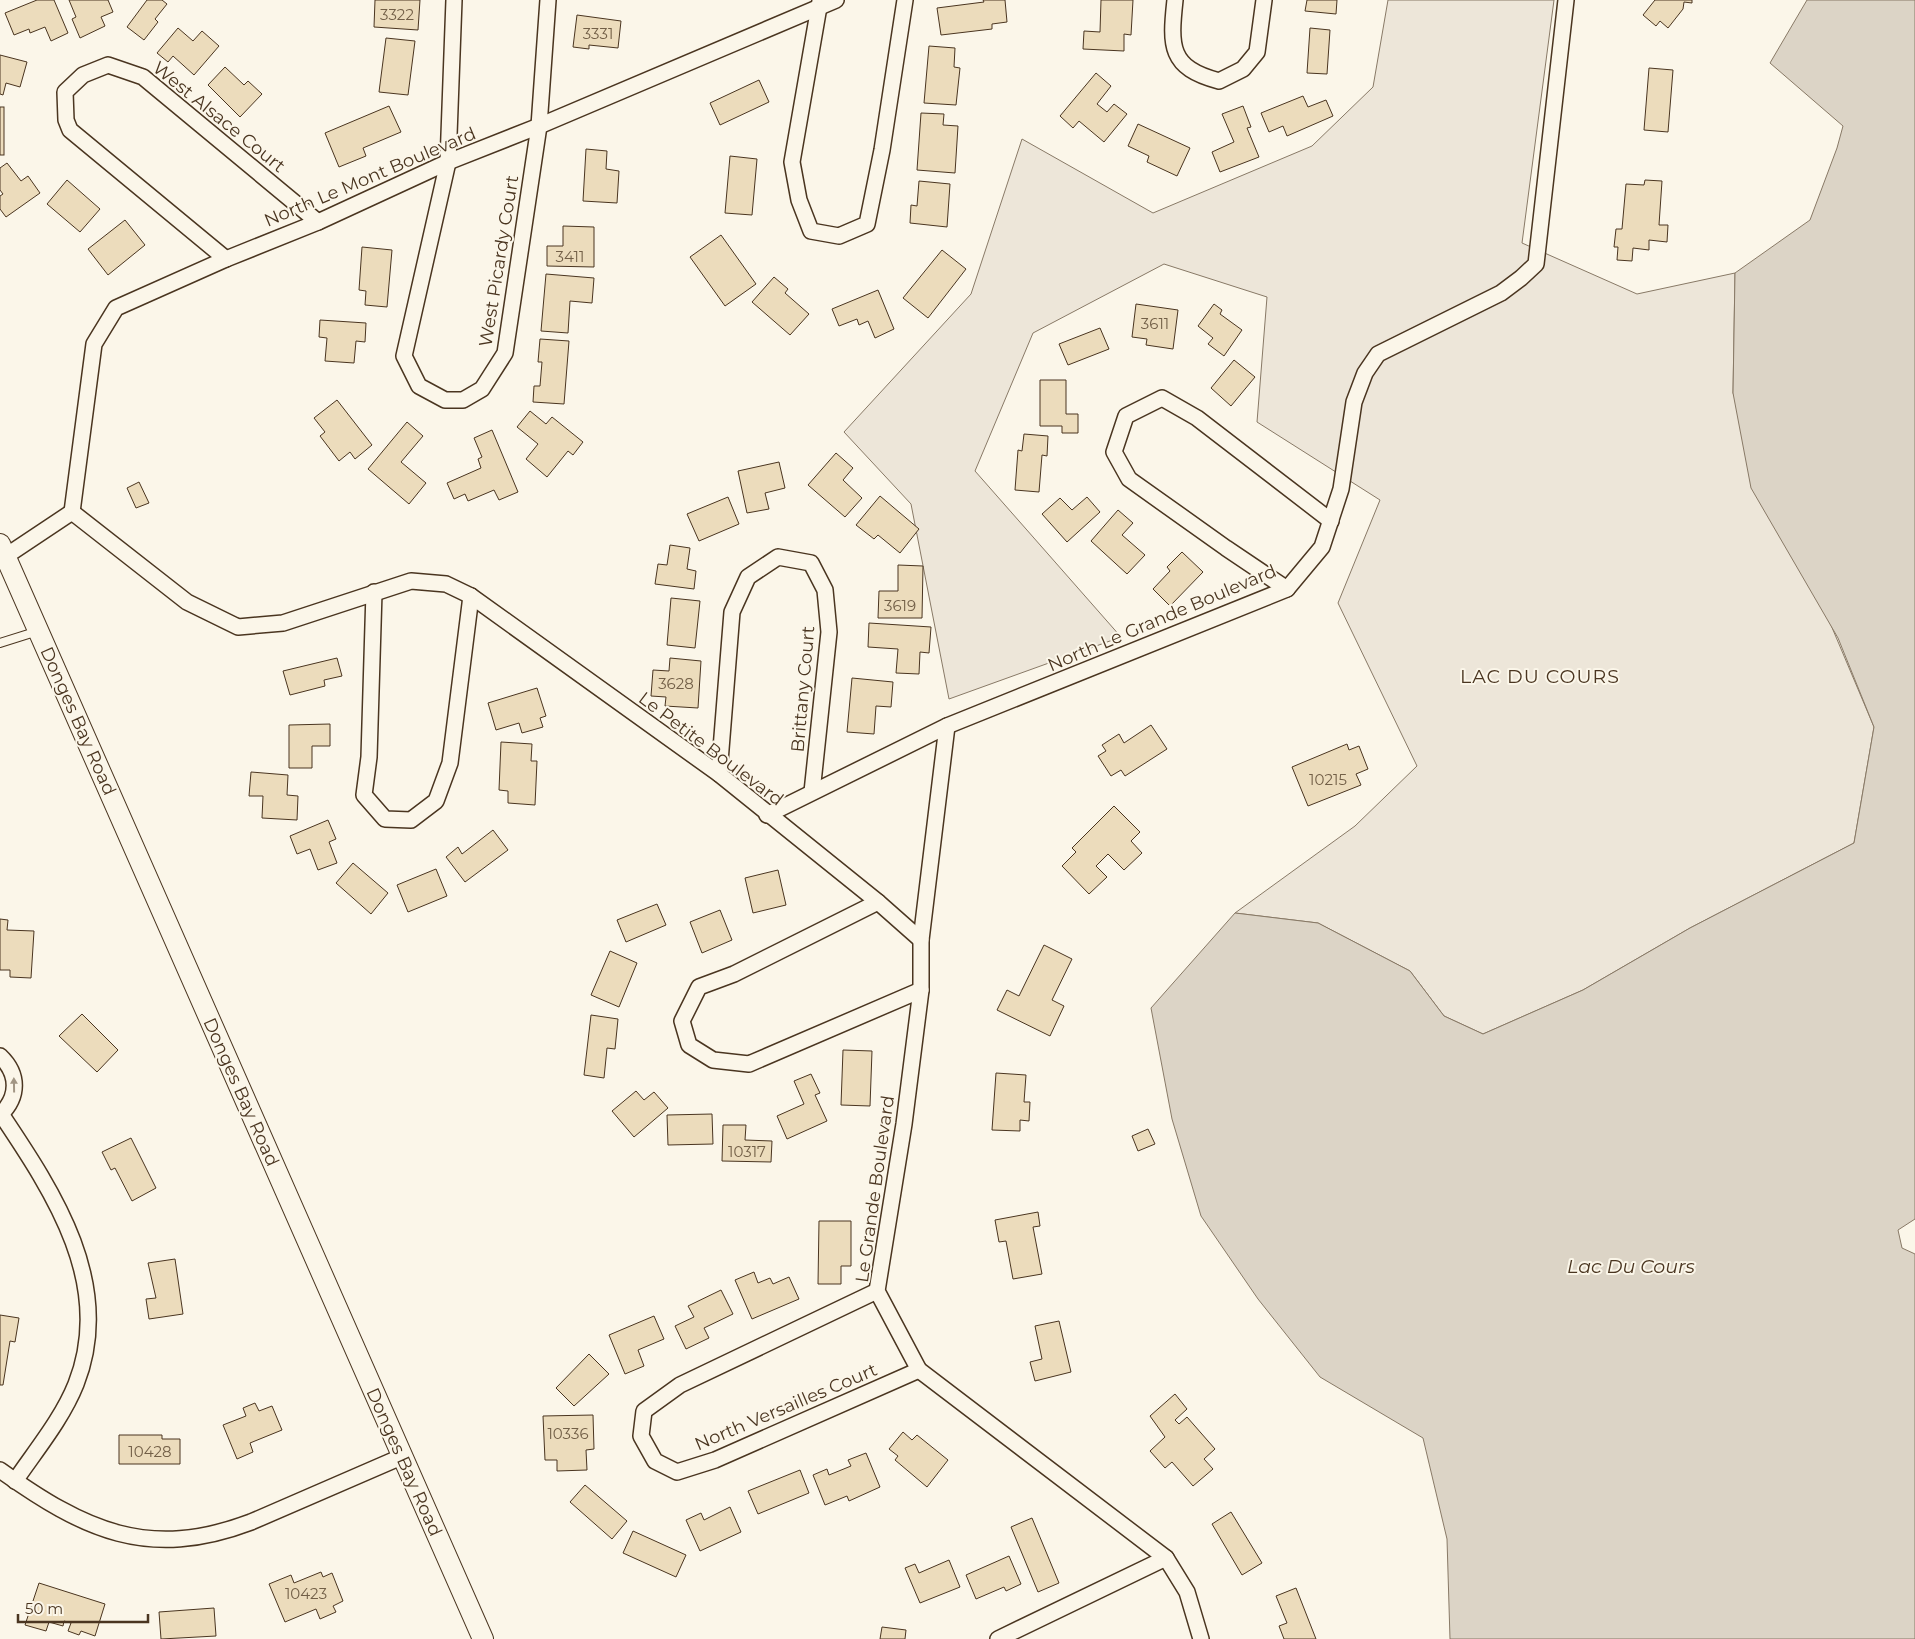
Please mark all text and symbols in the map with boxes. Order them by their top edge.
house number: 3322 [380,5,414,24]
house number: 3331 [583,24,613,43]
street label: West Alsace Court [148,57,290,177]
street label: North Le Mont Boulevard [261,122,479,232]
street label: West Picardy Court [475,174,523,348]
house number: 3411 [556,247,584,266]
house number: 3611 [1141,314,1169,333]
street label: North Le Grande Boulevard [1044,560,1280,676]
house number: 3619 [884,596,916,615]
street label: Brittany Court [787,625,819,753]
street label: Donges Bay Road [35,643,121,799]
district label: LAC DU COURS [1460,665,1620,688]
house number: 3628 [658,674,694,693]
street label: Le Petite Boulevard [634,687,788,811]
house number: 10215 [1309,770,1347,789]
street label: Donges Bay Road [198,1014,284,1170]
one-way arrow [9,1077,17,1093]
street label: Le Grande Boulevard [851,1094,899,1284]
house number: 10317 [728,1142,766,1161]
water label: Lac Du Cours [1567,1255,1695,1278]
street label: North Versailles Court [691,1359,881,1455]
street label: Donges Bay Road [361,1384,447,1540]
house number: 10336 [547,1424,589,1443]
house number: 10428 [128,1442,172,1461]
house number: 10423 [285,1584,327,1603]
scale bar [18,1592,148,1624]
text: 50 m [25,1599,63,1618]

